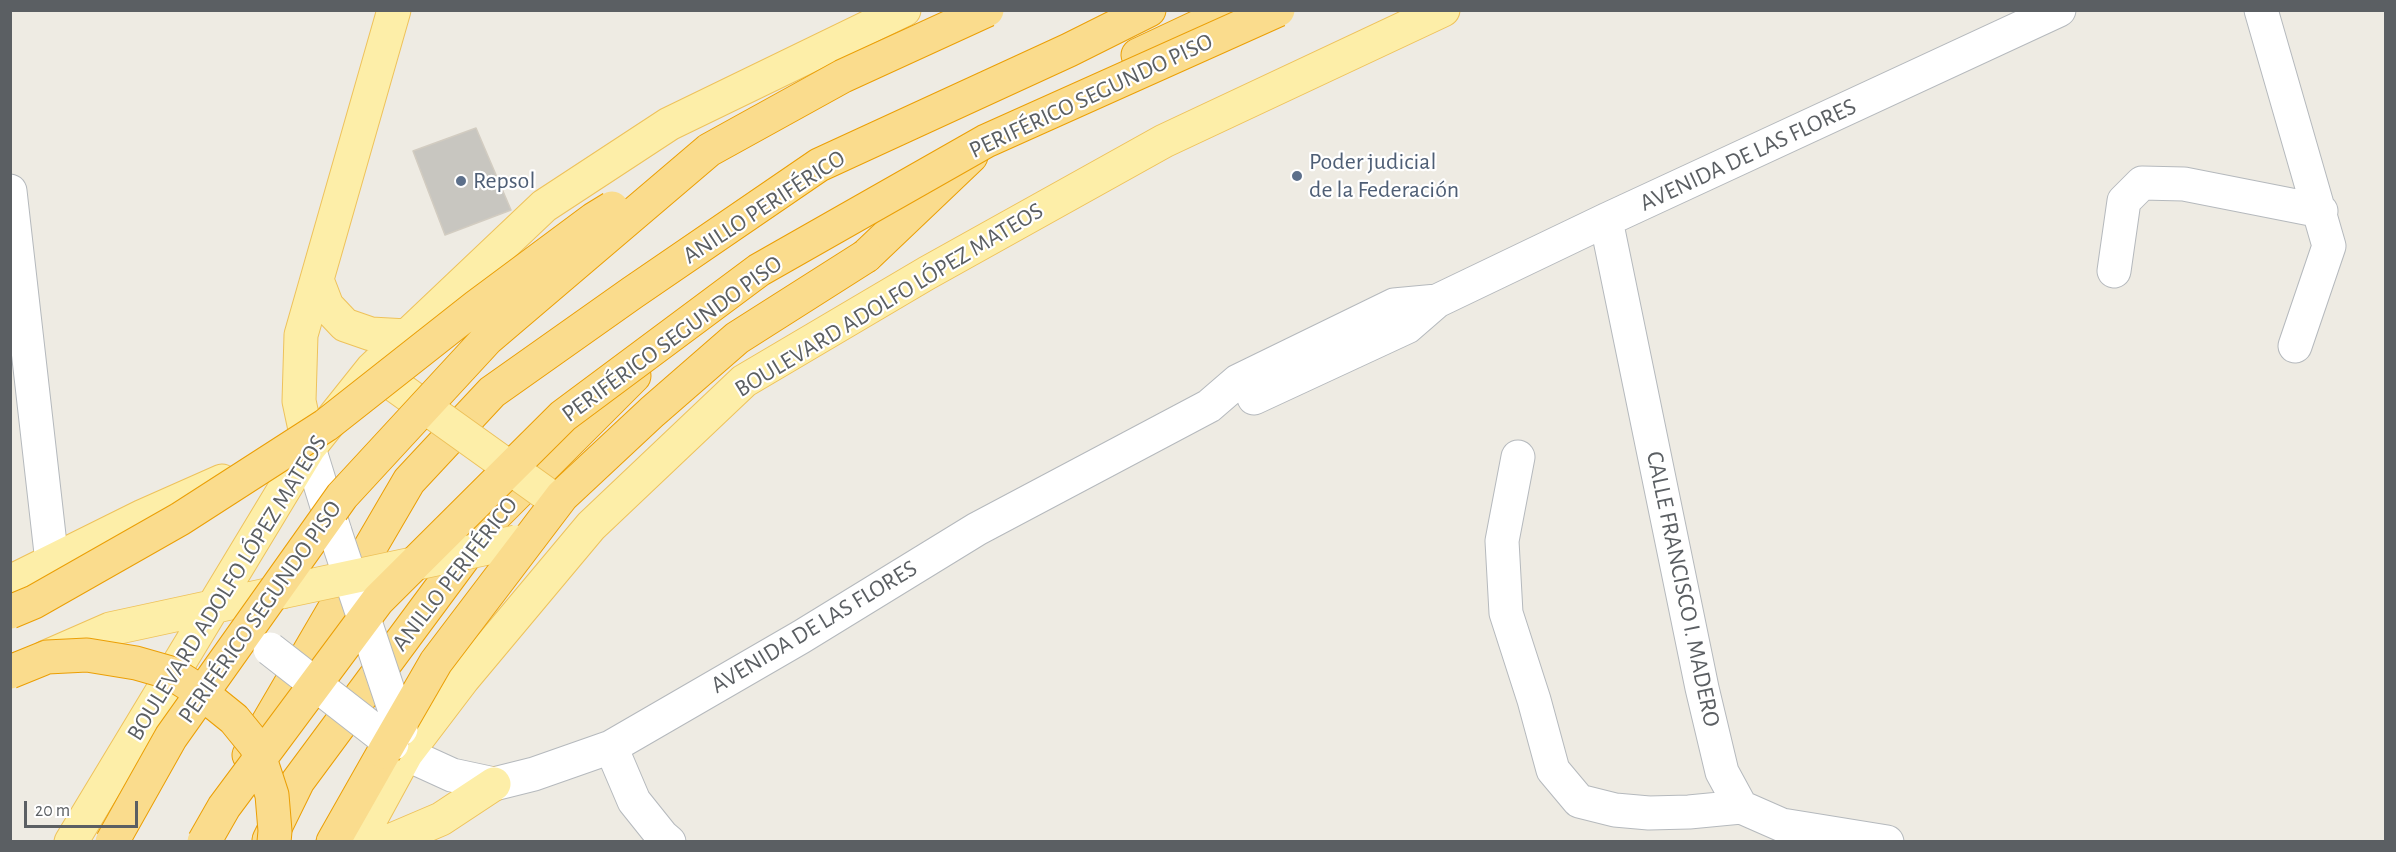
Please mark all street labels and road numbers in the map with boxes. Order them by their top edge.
street label: PERIFÉRICO SEGUNDO PISO [965,27,1217,165]
street label: AVENIDA DE LAS FLORES [1635,92,1861,218]
street label: ANILLO PERIFÉRICO [677,144,851,270]
street label: BOULEVARD ADOLFO LÓPEZ MATEOS [730,196,1048,404]
street label: PERIFÉRICO SEGUNDO PISO [556,249,788,429]
street label: BOULEVARD ADOLFO LÓPEZ MATEOS [121,430,333,746]
street label: CALLE FRANCISCO I. MADERO [1640,449,1726,729]
street label: ANILLO PERIFÉRICO [386,491,524,657]
street label: PERIFÉRICO SEGUNDO PISO [172,495,348,729]
street label: AVENIDA DE LAS FLORES [706,554,922,700]

